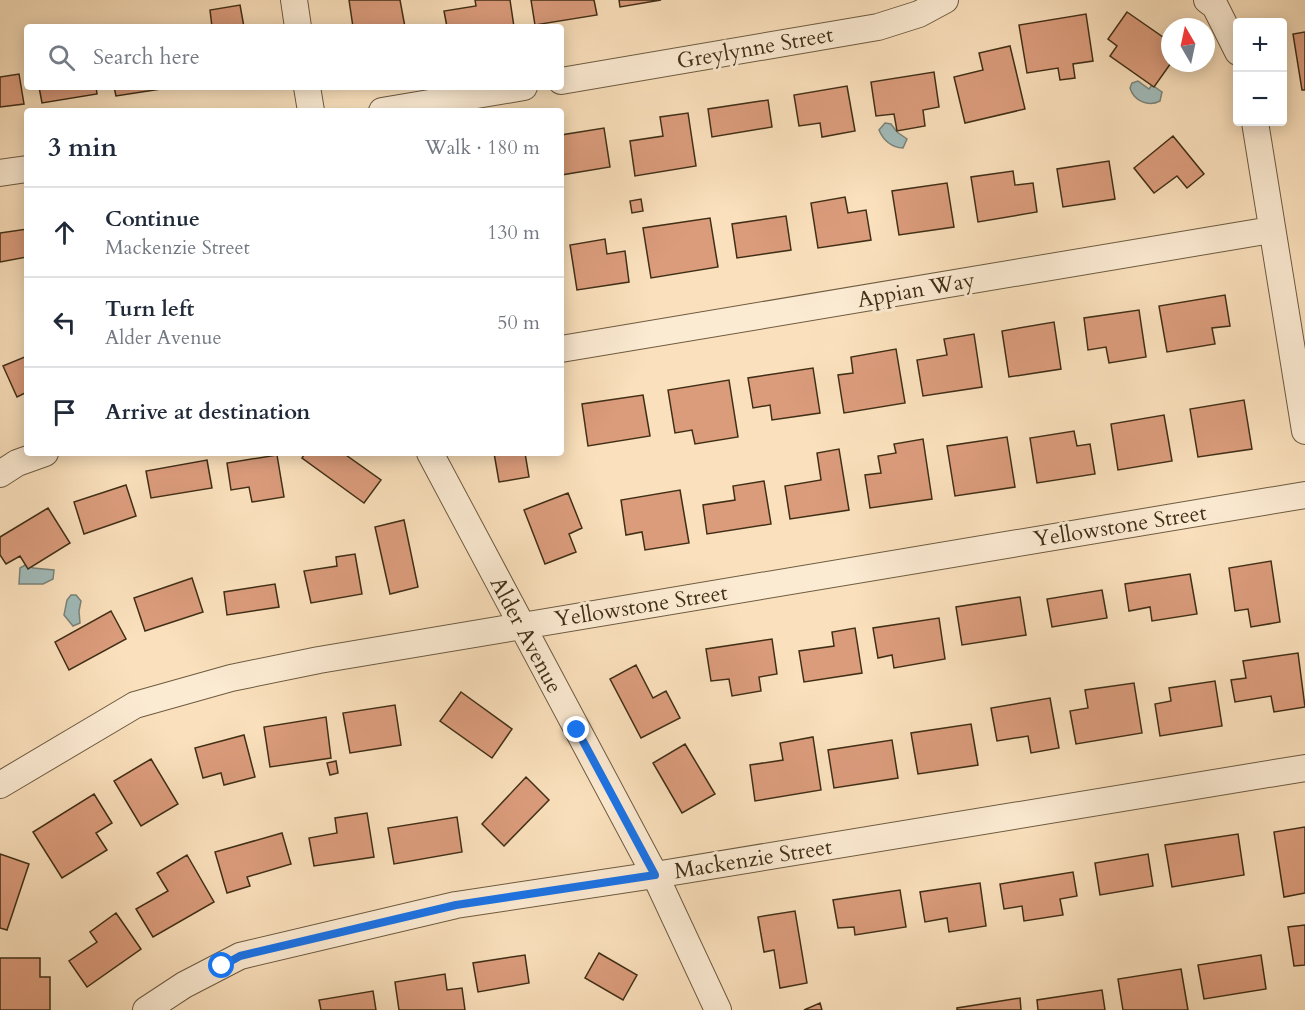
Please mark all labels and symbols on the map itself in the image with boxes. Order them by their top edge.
north arrow [1161,18,1215,72]
street label: Greylynne Street [675,19,836,76]
street label: Appian Way [855,265,977,315]
street label: Yellowstone Street [1031,498,1209,554]
street label: Alder Avenue [483,571,569,699]
street label: Yellowstone Street [552,578,730,634]
route end [563,716,589,742]
street label: Mackenzie Street [672,832,834,886]
route start [208,952,234,978]

